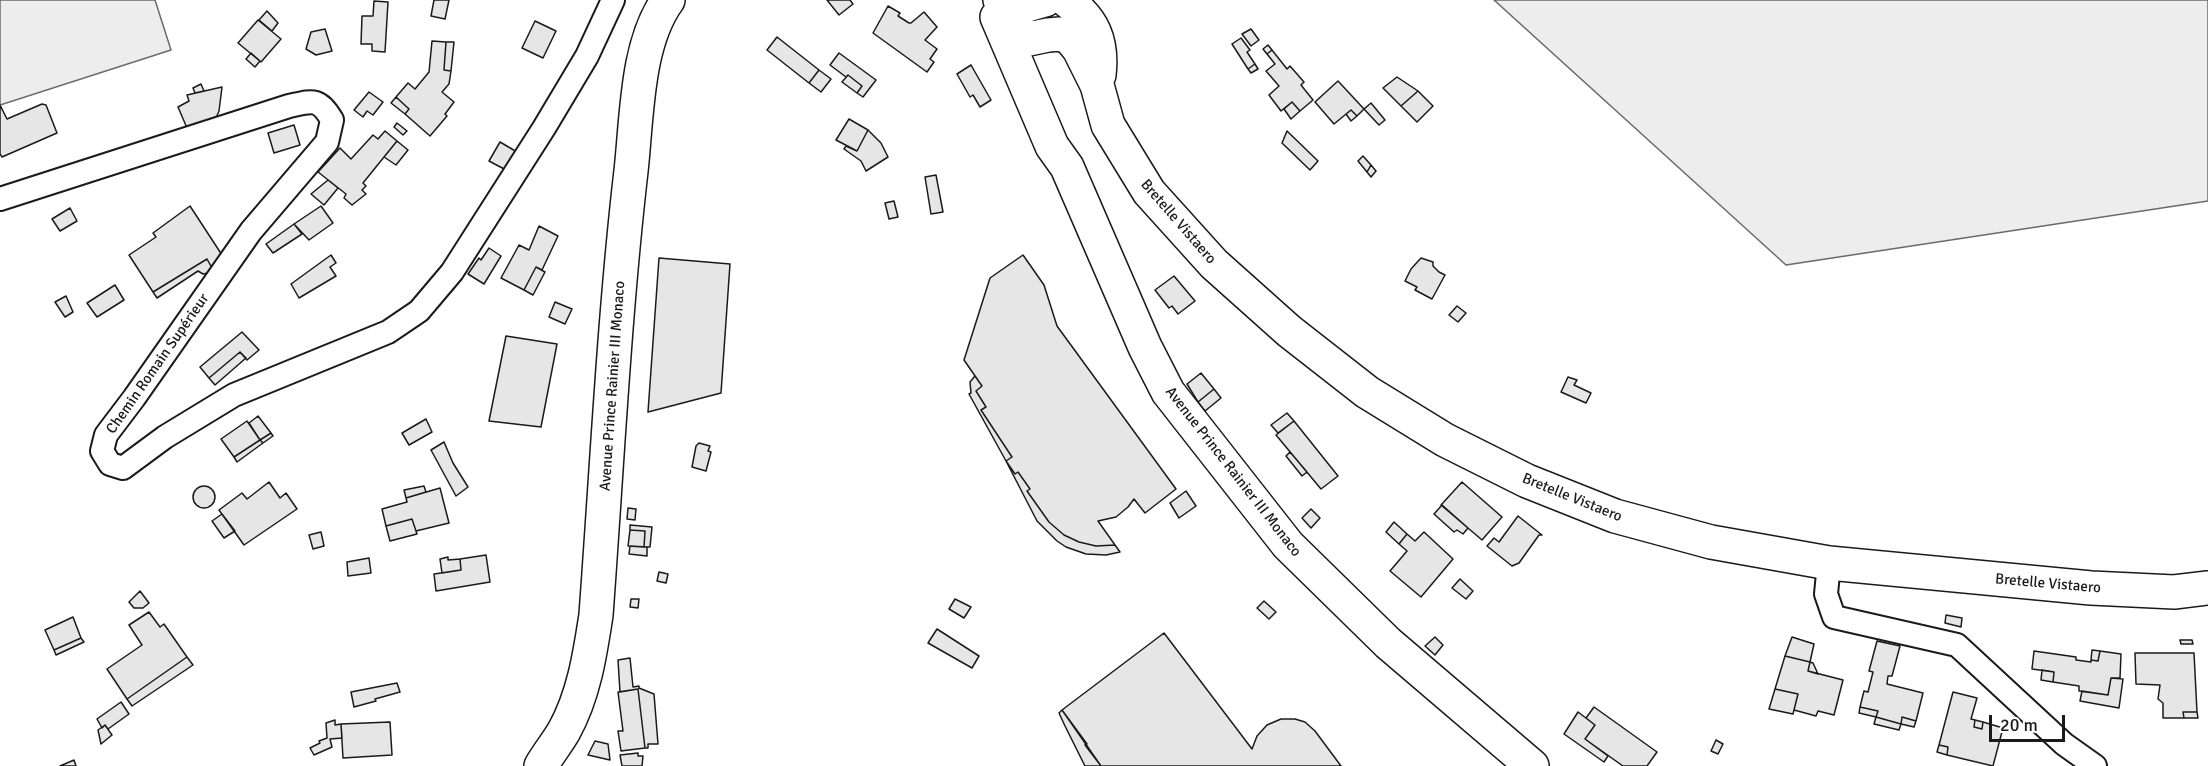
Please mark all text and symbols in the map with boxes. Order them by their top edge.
street label: Bretelle Vistaero [1136,176,1220,268]
street label: Avenue Prince Rainier III Monaco [597,280,629,492]
street label: Chemin Romain Supérieur [103,290,213,438]
street label: Avenue Prince Rainier III Monaco [1161,384,1305,560]
street label: Bretelle Vistaero [1519,470,1625,526]
street label: Bretelle Vistaero [1994,570,2102,598]
scale bar [1992,703,2068,741]
text: 20 m [2000,714,2038,736]

